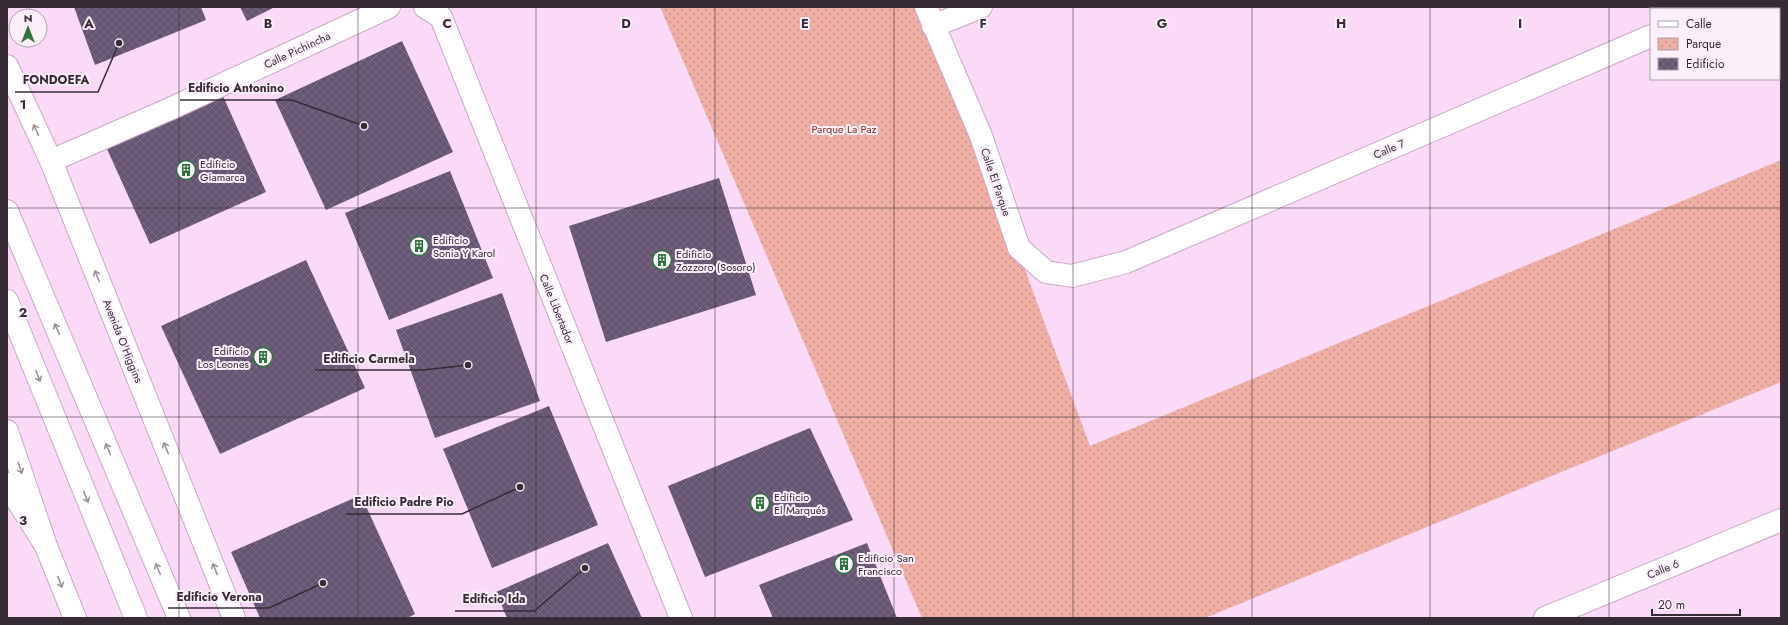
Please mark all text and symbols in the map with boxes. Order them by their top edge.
north arrow [8,8,48,48]
legend [1650,8,1780,80]
text: N [24,10,32,26]
text: A [83,14,94,33]
text: B [264,14,273,33]
text: C [442,14,452,33]
text: D [621,14,631,33]
text: E [801,14,809,33]
text: F [979,14,987,33]
text: G [1157,14,1168,33]
text: H [1336,14,1346,33]
text: I [1518,14,1522,33]
text: Calle [1686,15,1712,33]
street label: Calle Pichincha [261,28,333,72]
text: Parque [1686,35,1721,53]
text: Edificio [1686,55,1725,73]
callout: FONDOEFA [15,68,98,92]
text: FONDOEFA [23,71,89,89]
callout: Edificio Antonino [180,76,292,100]
text: Edificio Antonino [188,79,284,97]
text: 1 [20,95,26,114]
park label: Parque La Paz [811,121,877,137]
one-way arrow [32,124,39,136]
street label: Calle 7 [1371,135,1407,163]
street label: Calle El Parque [977,146,1015,219]
place label: Edificio Giamarca [200,156,245,185]
building icon: Edificio Giamarca [175,159,197,181]
place label: Edificio Sonia Y Karol [433,232,495,261]
building icon: Edificio Sonia Y Karol [408,235,430,257]
place label: Edificio Zozzoro (Sosoro) [676,246,756,275]
building icon: Edificio Zozzoro (Sosoro) [651,249,673,271]
one-way arrow [93,270,100,282]
street label: Calle Libertador [536,272,578,347]
street label: Avenida O'Higgins [99,297,147,386]
text: 2 [19,303,27,322]
one-way arrow [53,324,61,336]
place label: Edificio Los Leones [198,343,250,372]
building icon: Edificio Los Leones [252,346,274,368]
callout: Edificio Carmela [315,346,423,370]
text: Edificio Carmela [323,350,415,368]
one-way arrow [34,370,42,382]
one-way arrow [162,443,170,455]
one-way arrow [103,444,111,456]
one-way arrow [16,462,24,474]
place label: Edificio El Marqués [774,489,826,518]
one-way arrow [83,490,91,502]
callout: Edificio Padre Pio [346,490,462,514]
building icon: Edificio El Marqués [749,492,771,514]
text: Edificio Padre Pio [354,493,454,511]
text: 3 [19,511,27,530]
place label: Edificio San Francisco [858,550,914,579]
building icon: Edificio San Francisco [833,553,855,575]
street label: Calle 6 [1645,555,1681,583]
one-way arrow [210,563,218,575]
one-way arrow [154,564,161,576]
one-way arrow [57,575,65,587]
callout: Edificio Verona [168,584,269,608]
callout: Edificio Ida [455,587,534,611]
text: Edificio Verona [176,588,262,606]
text: Edificio Ida [462,590,526,608]
scale bar [1652,591,1740,617]
text: 20 m [1658,596,1685,614]

